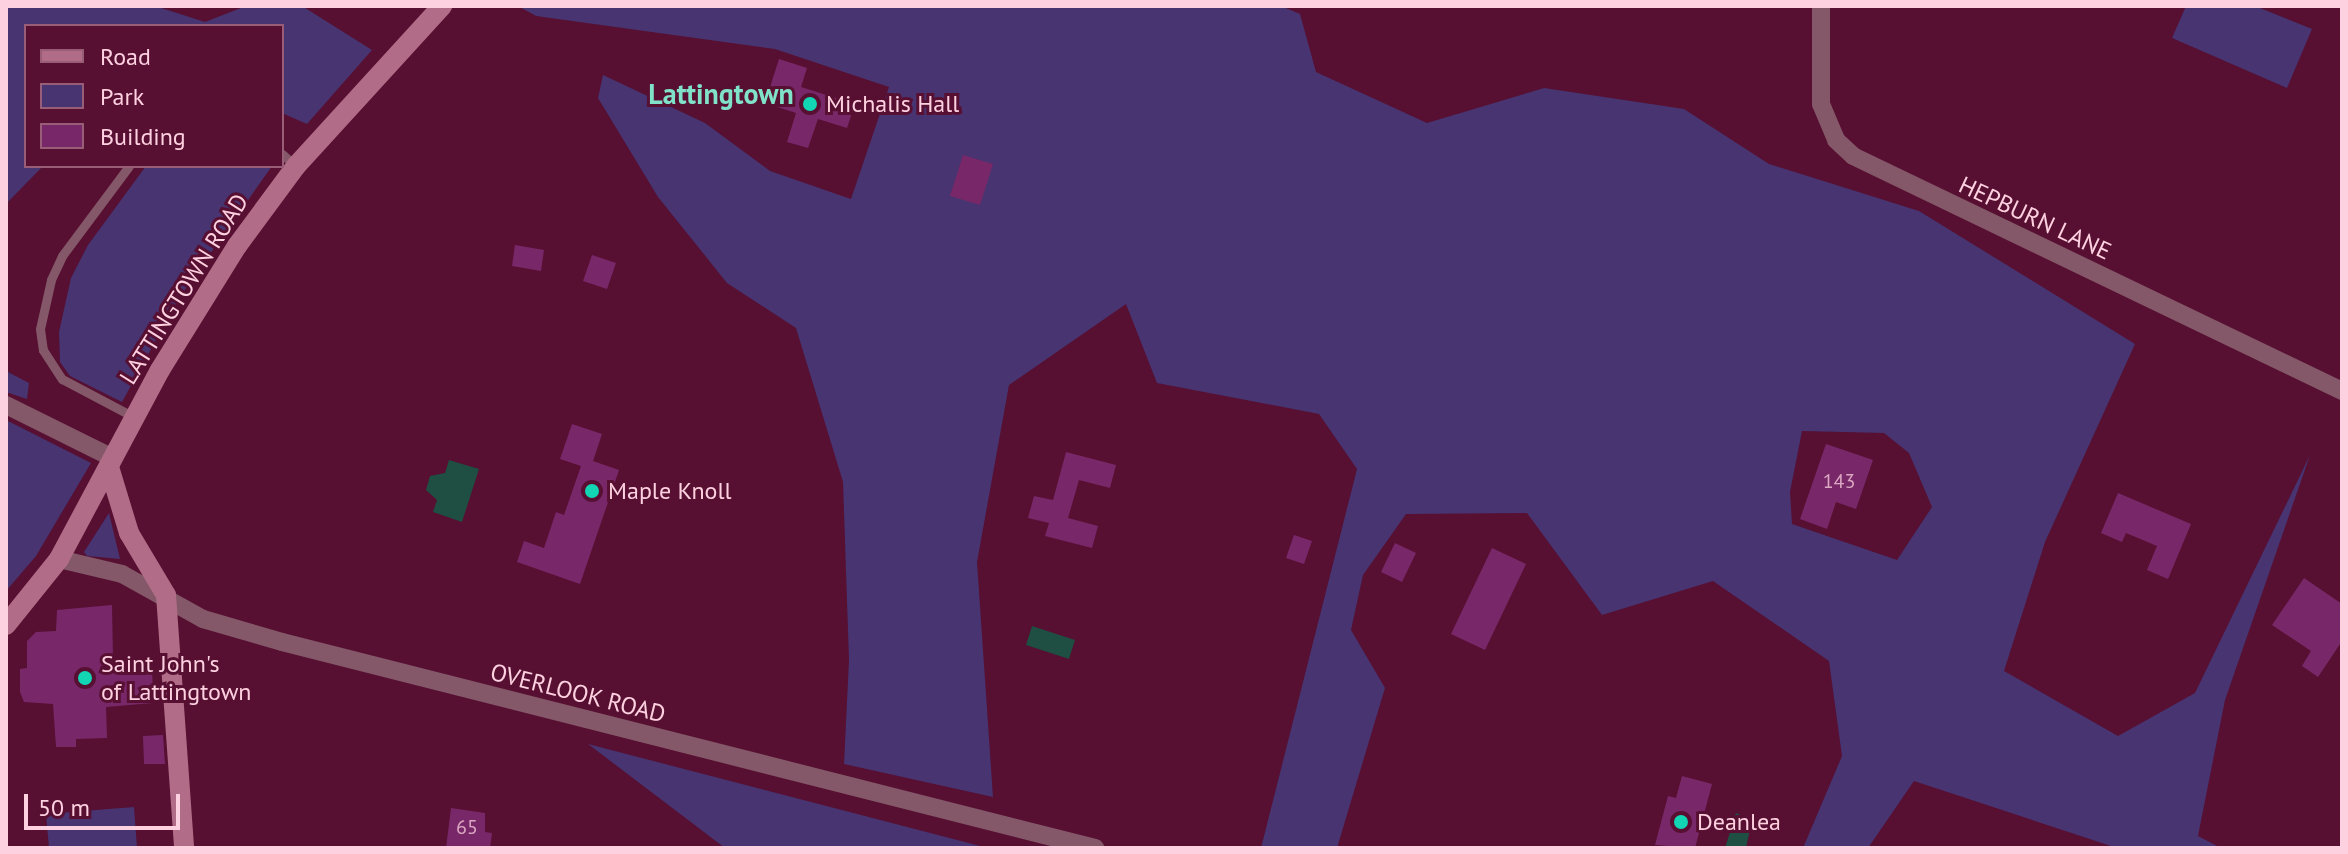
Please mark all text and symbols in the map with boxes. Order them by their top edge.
legend [24,24,284,168]
text: Road [100,41,151,72]
district label: Lattingtown [648,77,794,111]
text: Park [100,81,144,112]
place label: Michalis Hall [826,90,959,118]
marker: Michalis Hall [801,95,819,113]
text: Building [100,121,186,152]
street label: HEPBURN LANE [1954,170,2116,266]
street label: LATTINGTOWN ROAD [114,188,254,390]
house number: 143 [1823,469,1855,493]
place label: Maple Knoll [608,477,731,505]
marker: Maple Knoll [583,482,601,500]
place label: Saint John's of Lattingtown [101,650,251,706]
street label: OVERLOOK ROAD [487,657,669,729]
marker: Saint John's of Lattingtown [76,669,94,687]
scale bar [28,778,184,828]
text: 50 m [38,792,90,823]
place label: Deanlea [1697,808,1781,836]
marker: Deanlea [1672,813,1690,831]
house number: 65 [456,815,478,839]

